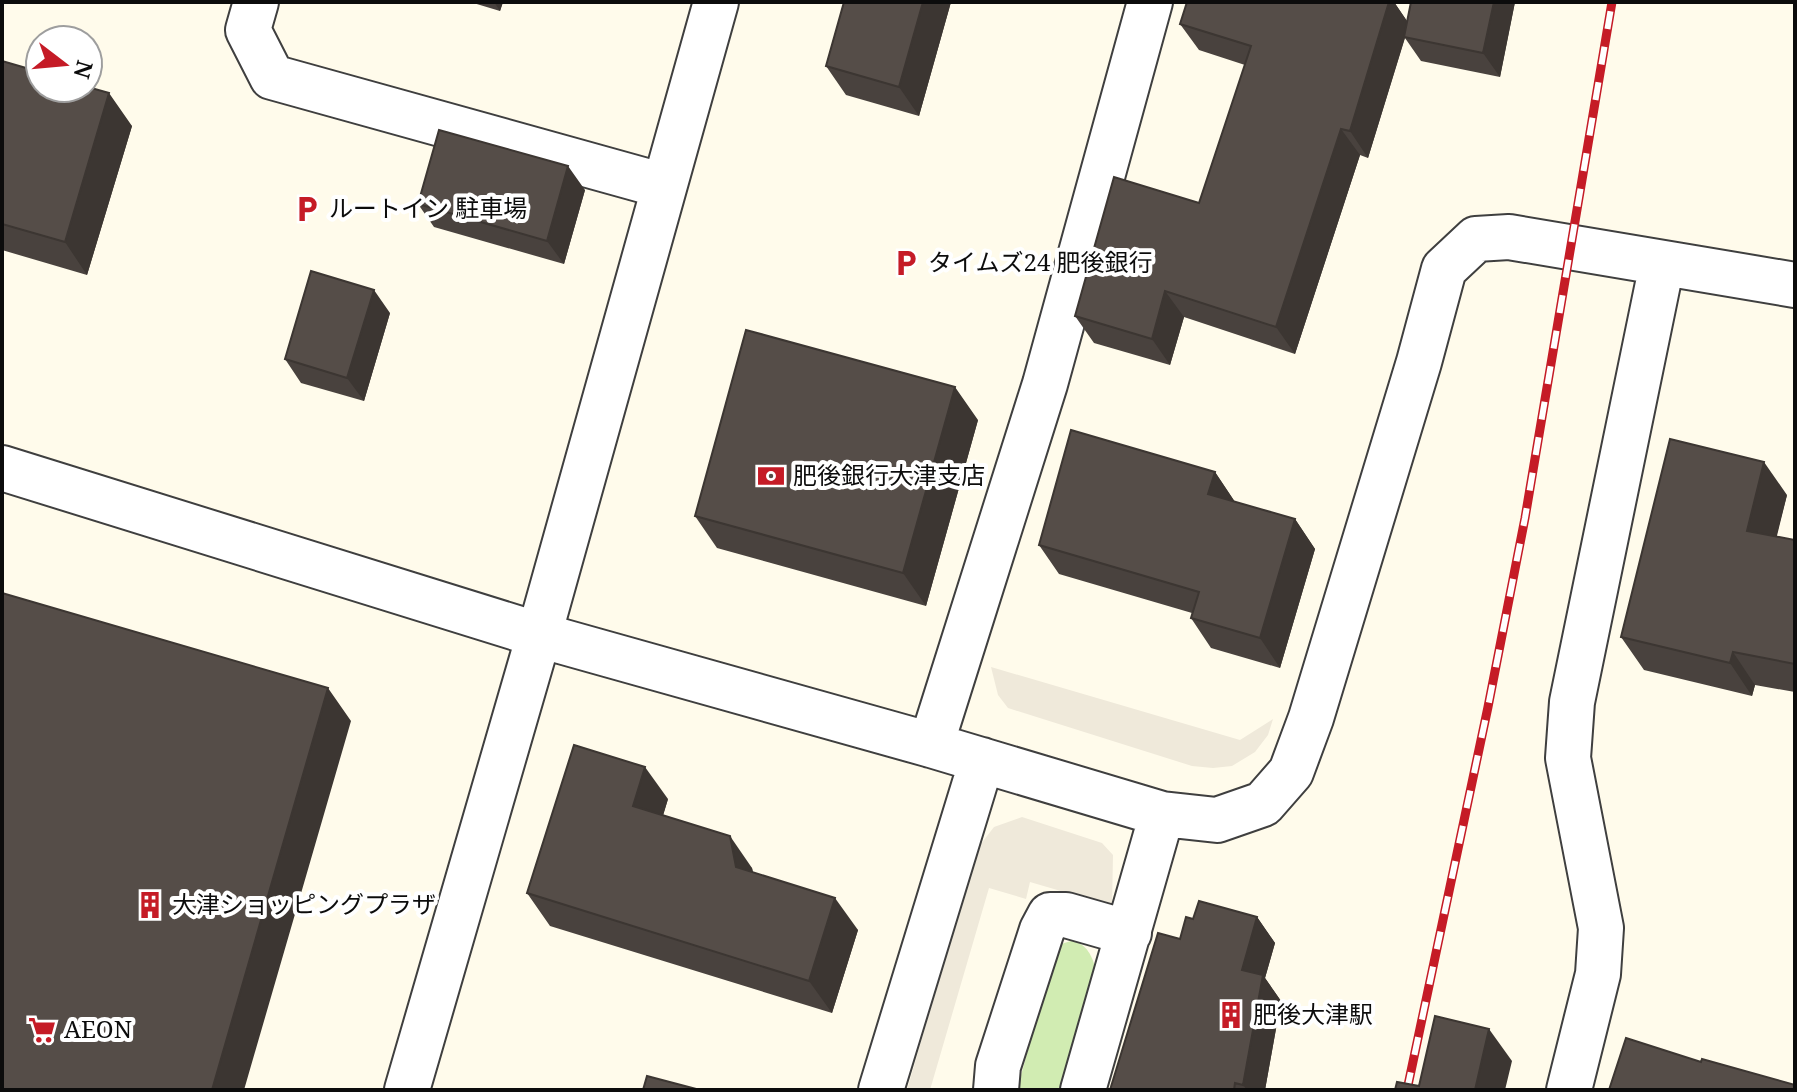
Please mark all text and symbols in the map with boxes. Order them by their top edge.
north arrow [24,24,104,104]
text: N [67,57,101,82]
place label: ルートイン 駐車場 [329,191,527,224]
parking icon: ルートイン 駐車場 [292,194,322,224]
place label: タイムズ24 肥後銀行 [928,245,1153,278]
parking icon: タイムズ24 肥後銀行 [891,248,921,278]
place label: 肥後銀行大津支店 [793,458,985,491]
bank icon: 肥後銀行大津支店 [756,461,786,491]
place label: 大津ショッピングプラザ [172,887,436,920]
building icon: 大津ショッピングプラザ [135,890,165,920]
place label: 肥後大津駅 [1253,997,1373,1030]
building icon: 肥後大津駅 [1216,1000,1246,1030]
place label: AEON [64,1012,132,1045]
supermarket icon: AEON [27,1015,57,1045]

